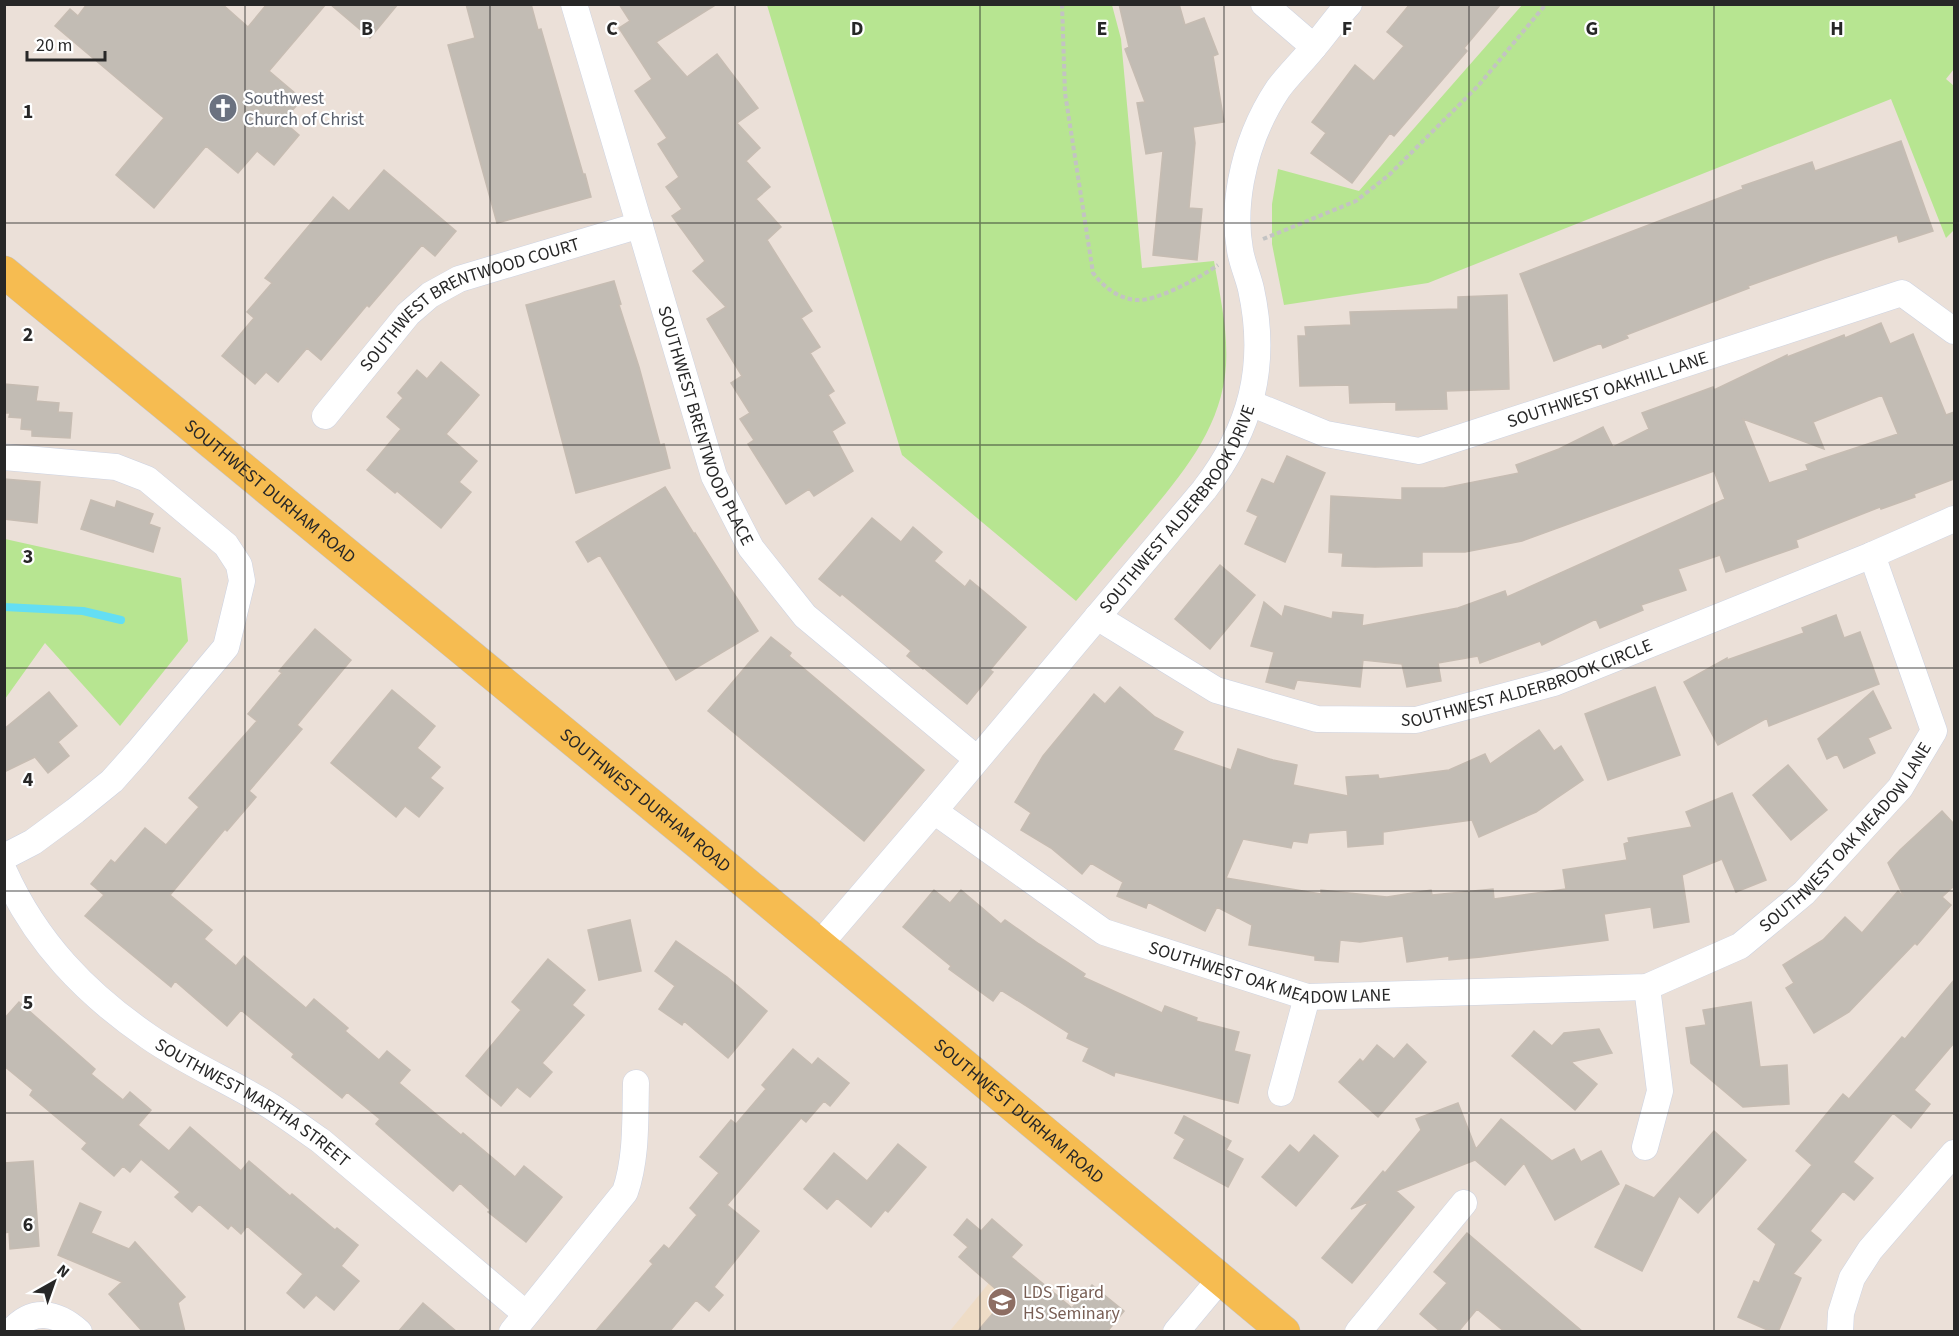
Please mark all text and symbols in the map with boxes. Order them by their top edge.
text: B [361,15,373,43]
text: C [606,15,618,43]
text: D [851,15,863,43]
text: E [1097,15,1107,43]
text: F [1342,15,1352,43]
text: G [1586,15,1598,43]
text: H [1830,15,1844,43]
scale bar [27,24,105,62]
text: 20 m [36,33,72,58]
place label: Southwest Church of Christ [244,86,364,132]
church icon: Southwest Church of Christ [207,92,239,124]
text: 1 [23,98,33,126]
street label: SOUTHWEST BRENTWOOD COURT [354,231,583,377]
street label: SOUTHWEST BRENTWOOD PLACE [652,303,760,550]
text: 2 [23,321,33,349]
street label: SOUTHWEST OAKHILL LANE [1504,345,1711,434]
street label: SOUTHWEST ALDERBROOK DRIVE [1093,402,1261,619]
street label: SOUTHWEST DURHAM ROAD [179,413,361,569]
text: 3 [23,543,33,571]
street label: SOUTHWEST ALDERBROOK CIRCLE [1401,632,1656,733]
street label: SOUTHWEST DURHAM ROAD [555,722,736,878]
street label: SOUTHWEST OAK MEADOW LANE [1753,737,1937,938]
text: 4 [23,766,34,794]
street label: SOUTHWEST OAK MEADOW LANE [1146,935,1391,1010]
text: 5 [23,989,33,1017]
street label: SOUTHWEST MARTHA STREET [150,1032,356,1173]
street label: SOUTHWEST DURHAM ROAD [929,1033,1110,1189]
text: 6 [23,1211,33,1239]
north arrow [24,1252,84,1312]
text: N [52,1259,74,1283]
place label: LDS Tigard HS Seminary [1023,1280,1120,1326]
school or university icon: LDS Tigard HS Seminary [986,1286,1018,1318]

